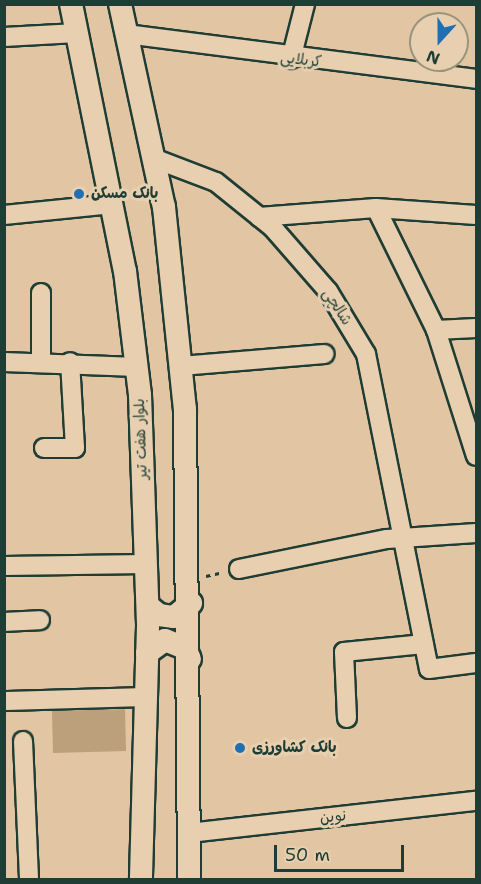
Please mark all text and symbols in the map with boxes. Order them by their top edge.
north arrow [409,12,469,72]
text: N [423,45,443,69]
street label: کربلایی [279,49,323,71]
place label: بانک مسکن [91,185,158,203]
marker: بانک مسکن [72,187,86,201]
street label: شالچی [319,285,355,329]
street label: بلوار هفت تیر [131,398,151,480]
place label: بانک کشاورزی [252,739,337,757]
marker: بانک کشاورزی [233,741,247,755]
street label: نوین [319,807,347,827]
scale bar [277,833,408,871]
text: 50 m [285,843,330,867]

